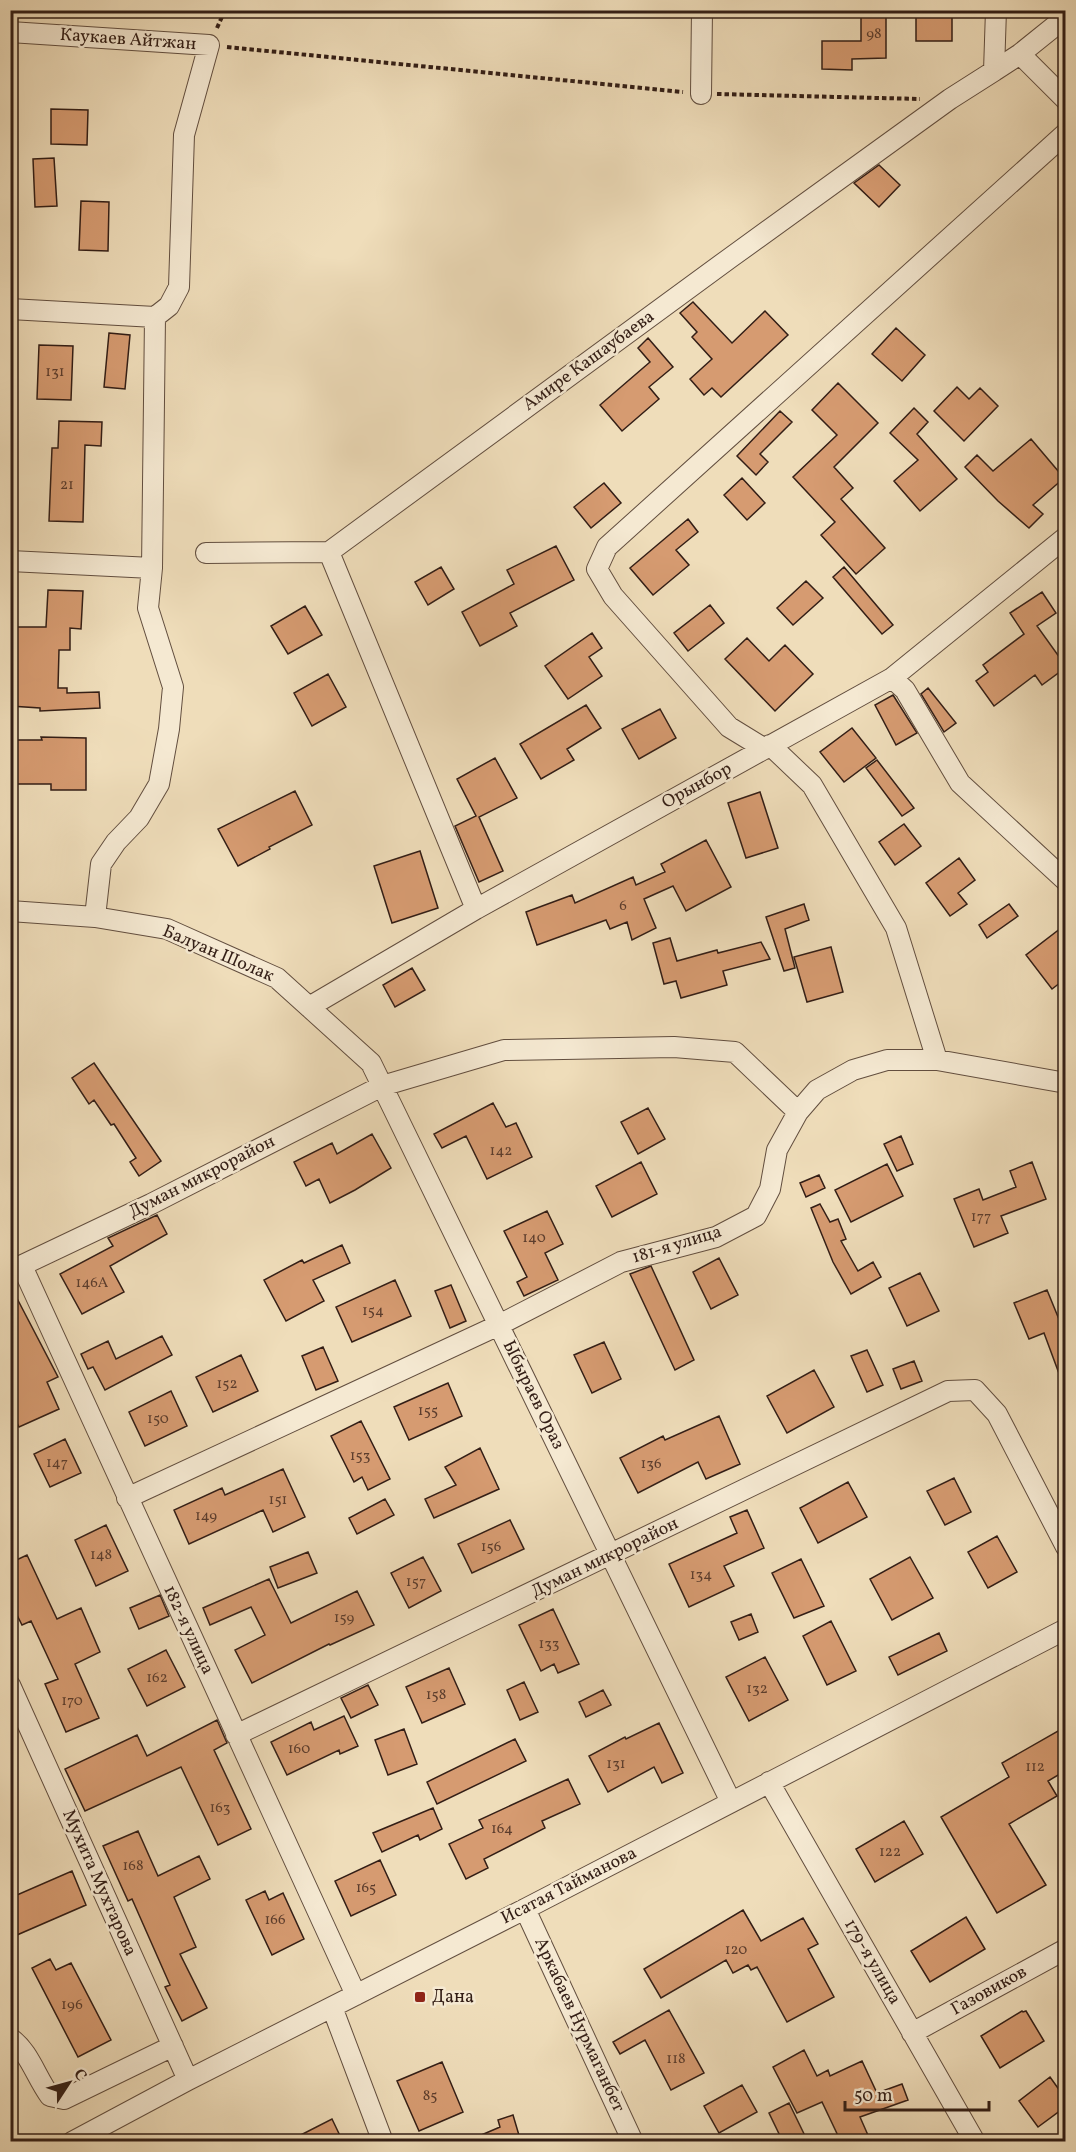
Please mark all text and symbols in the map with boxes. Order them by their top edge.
street label: Каукаев Айтжан [59,23,197,57]
house number: 98 [866,24,882,45]
street label: Амире Кашаубаева [518,305,660,417]
house number: 131 [45,362,65,383]
house number: 21 [60,475,74,496]
street label: Орынбор [657,757,737,815]
house number: 6 [619,896,627,917]
street label: Балуан Шолак [158,919,278,989]
street label: Думан микрорайон [124,1129,280,1225]
house number: 142 [490,1141,512,1162]
house number: 177 [971,1207,991,1228]
street label: 181-я улица [629,1219,725,1271]
house number: 140 [522,1228,546,1249]
house number: 146А [76,1273,109,1294]
house number: 154 [362,1301,384,1322]
street label: Ыбыраев Ораз [496,1336,570,1454]
house number: 152 [216,1374,238,1395]
house number: 155 [418,1401,438,1422]
house number: 150 [147,1409,169,1430]
house number: 153 [350,1446,370,1467]
house number: 147 [46,1453,68,1474]
house number: 136 [640,1454,662,1475]
house number: 151 [269,1490,287,1511]
house number: 149 [195,1506,217,1527]
street label: Думан микрорайон [527,1511,683,1605]
house number: 156 [481,1537,501,1558]
house number: 148 [90,1545,112,1566]
house number: 134 [690,1565,712,1586]
house number: 157 [406,1572,426,1593]
street label: 182-я улица [156,1581,220,1679]
house number: 159 [334,1608,354,1629]
house number: 133 [538,1634,560,1655]
house number: 162 [146,1668,168,1689]
house number: 132 [746,1679,768,1700]
house number: 158 [426,1685,446,1706]
house number: 170 [61,1691,83,1712]
house number: 160 [288,1739,310,1760]
house number: 131 [606,1754,626,1775]
house number: 112 [1025,1757,1045,1778]
house number: 163 [210,1798,230,1819]
street label: Мухита Мухтарова [55,1806,143,1960]
house number: 164 [491,1819,513,1840]
street label: Исатая Тайманова [497,1841,641,1931]
house number: 122 [879,1842,901,1863]
house number: 168 [122,1856,144,1877]
house number: 165 [356,1878,376,1899]
house number: 166 [264,1910,286,1931]
street label: 179-я улица [837,1914,907,2010]
street label: Аркабаев Нурмаганбет [527,1934,631,2116]
house number: 120 [725,1940,747,1961]
street label: Газовиков [946,1960,1032,2022]
place label: Дана [432,1985,474,2010]
marker: Дана [413,1990,427,2004]
house number: 196 [61,1995,83,2016]
house number: 118 [666,2049,686,2070]
north arrow [39,2053,99,2113]
text: С [68,2065,91,2086]
scale bar [845,2074,989,2112]
text: 50 m [854,2084,893,2109]
house number: 85 [423,2086,437,2107]

